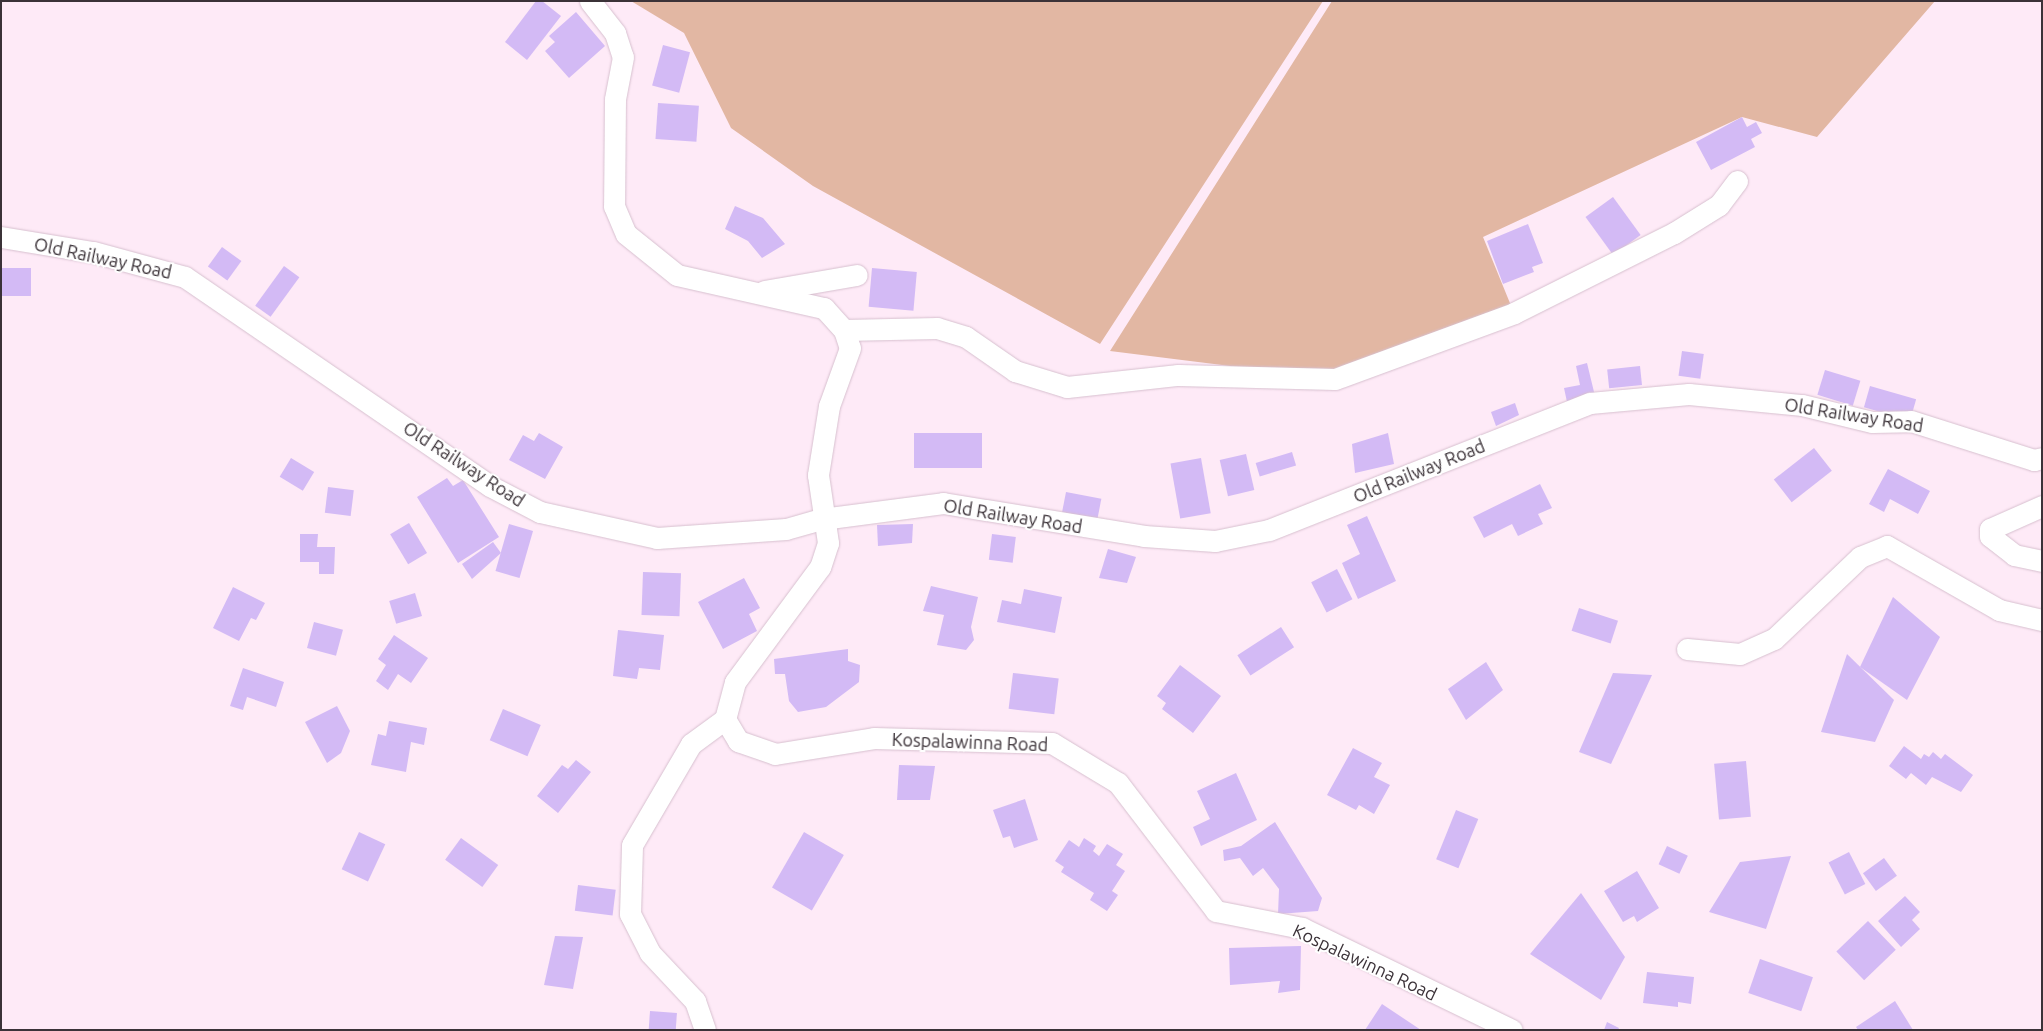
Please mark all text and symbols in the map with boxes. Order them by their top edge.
street label: Old Railway Road [32,233,174,283]
street label: Old Railway Road [1783,393,1925,437]
street label: Old Railway Road [399,417,529,511]
street label: Old Railway Road [1350,435,1488,507]
street label: Old Railway Road [942,494,1084,538]
street label: Kospalawinna Road [891,728,1049,756]
street label: Kospalawinna Road [1289,919,1441,1005]

